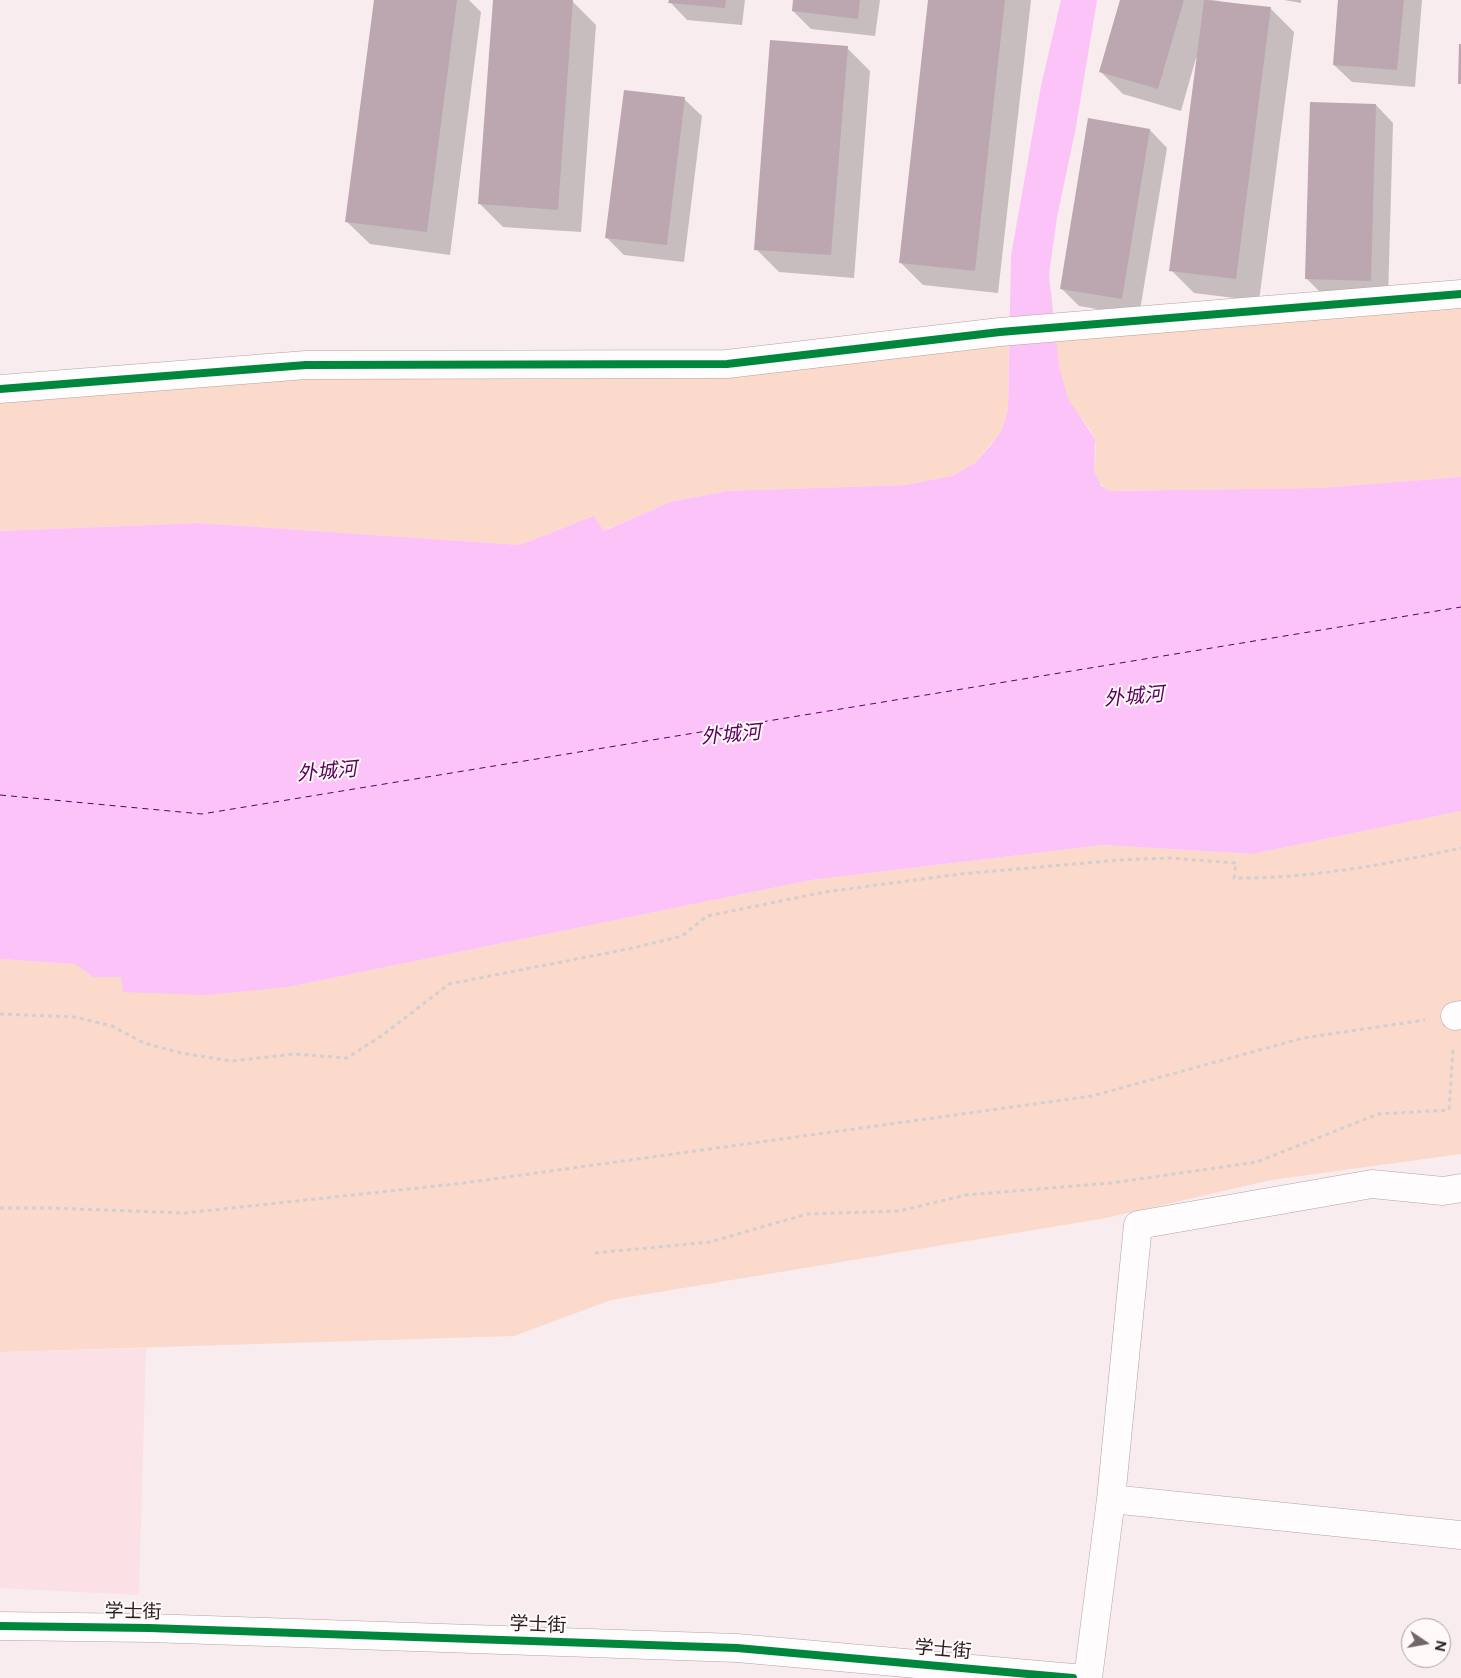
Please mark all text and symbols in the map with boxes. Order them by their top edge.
water label: 外城河 [1103,682,1165,712]
water label: 外城河 [700,720,762,750]
water label: 外城河 [296,757,358,787]
street label: 学士街 [104,1600,162,1624]
street label: 学士街 [509,1613,567,1637]
north arrow [1401,1618,1451,1668]
street label: 学士街 [914,1636,972,1664]
text: N [1431,1639,1450,1653]

